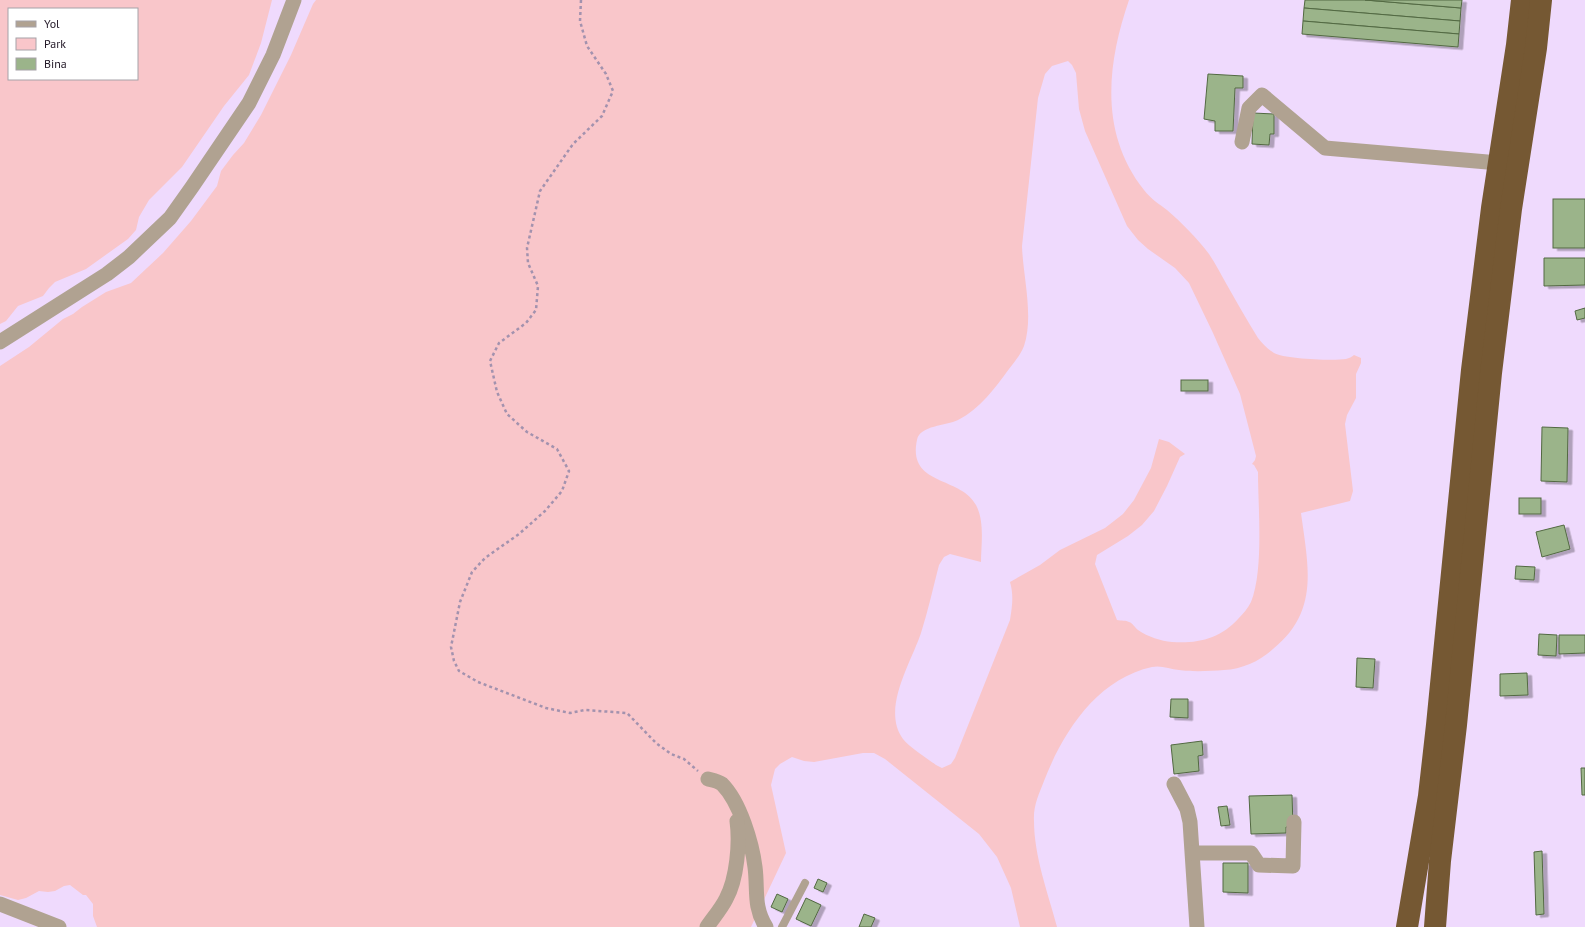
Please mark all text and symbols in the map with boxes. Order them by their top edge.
legend [8,8,138,80]
text: Yol [44,16,60,31]
text: Park [44,36,66,51]
text: Bina [44,56,67,71]

